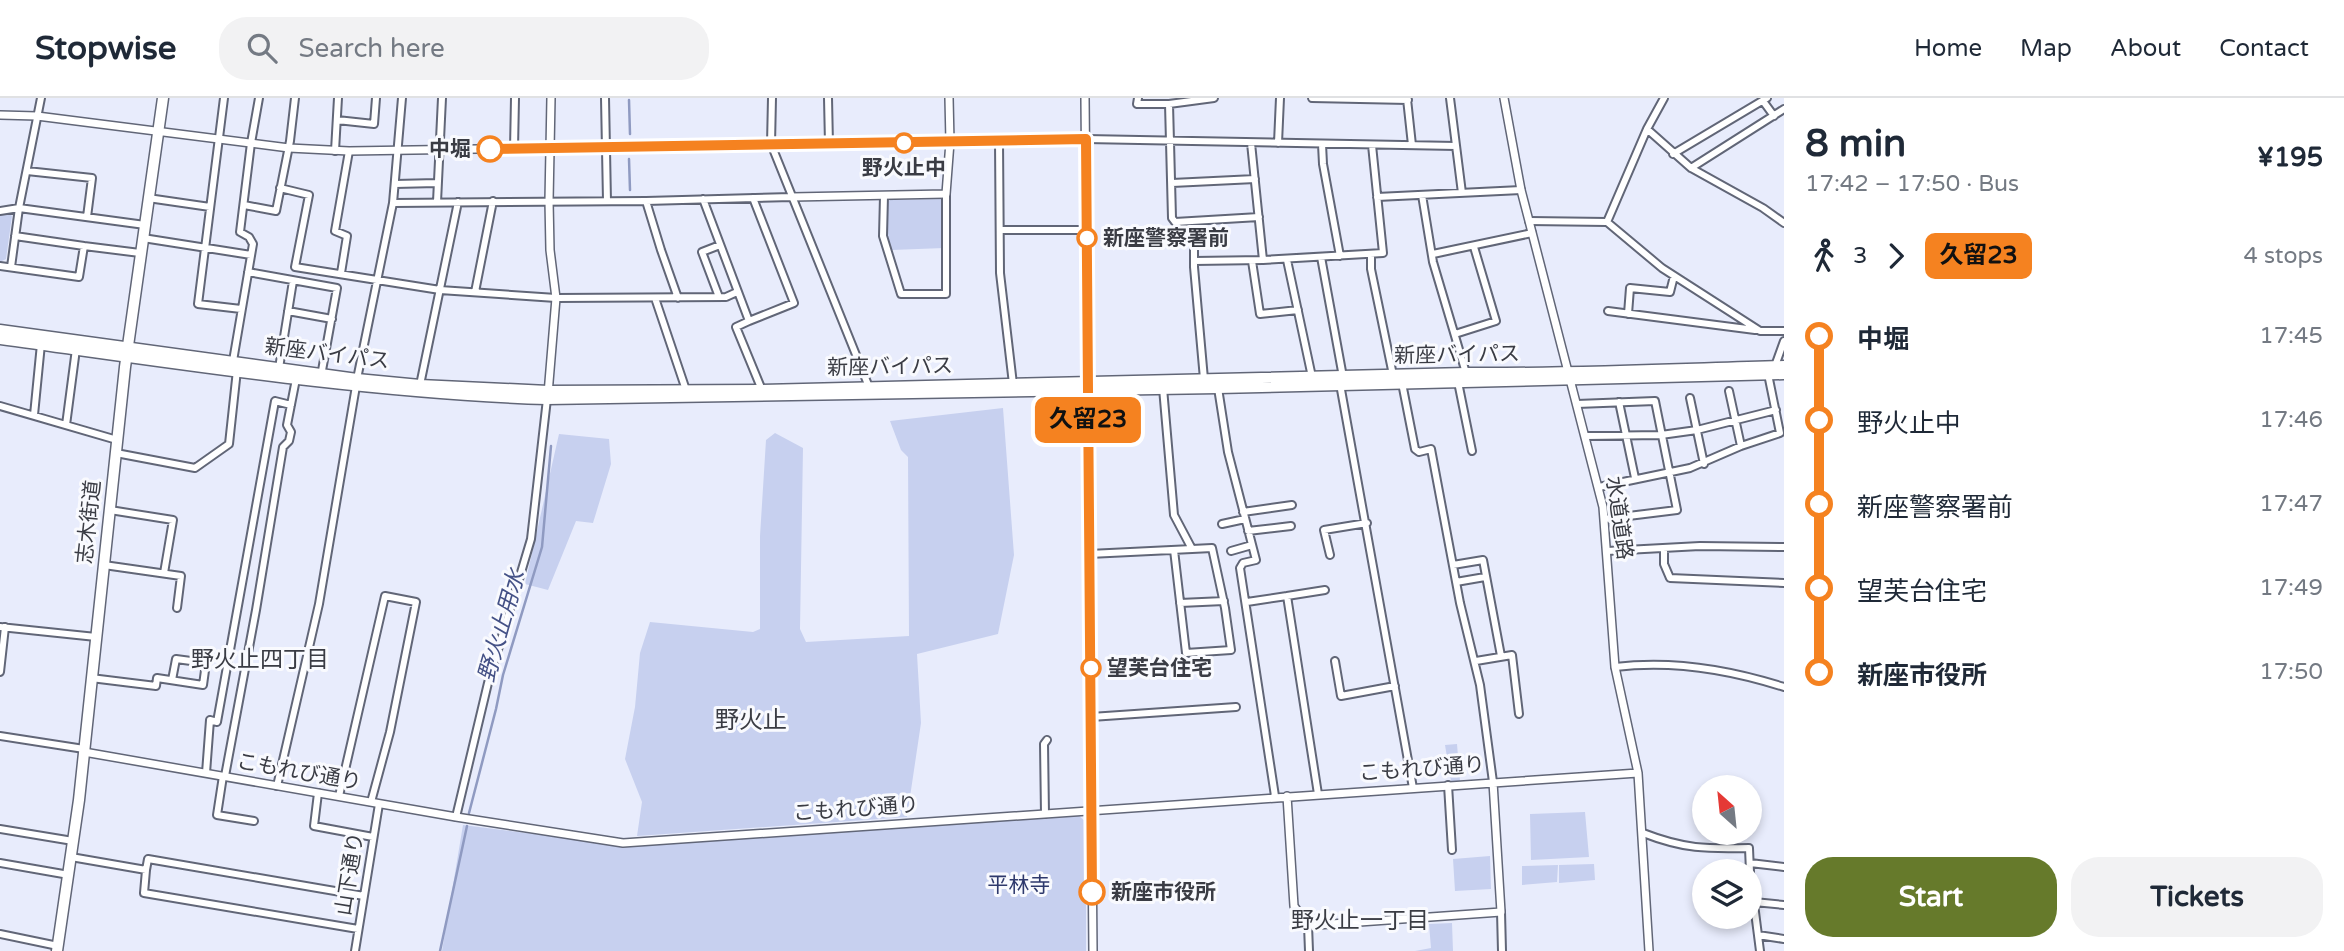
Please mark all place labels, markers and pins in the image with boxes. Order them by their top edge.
marker: 野火止中 [894,133,914,153]
marker: 中堀 [477,136,503,162]
place label: 中堀 [429,137,471,162]
place label: 野火止中 [862,156,946,181]
place label: 新座警察署前 [1103,226,1229,251]
marker: 新座警察署前 [1077,228,1097,248]
place label: 望芙台住宅 [1107,656,1212,681]
marker: 望芙台住宅 [1081,658,1101,678]
marker: 新座市役所 [1079,879,1105,905]
place label: 新座市役所 [1111,880,1216,905]

